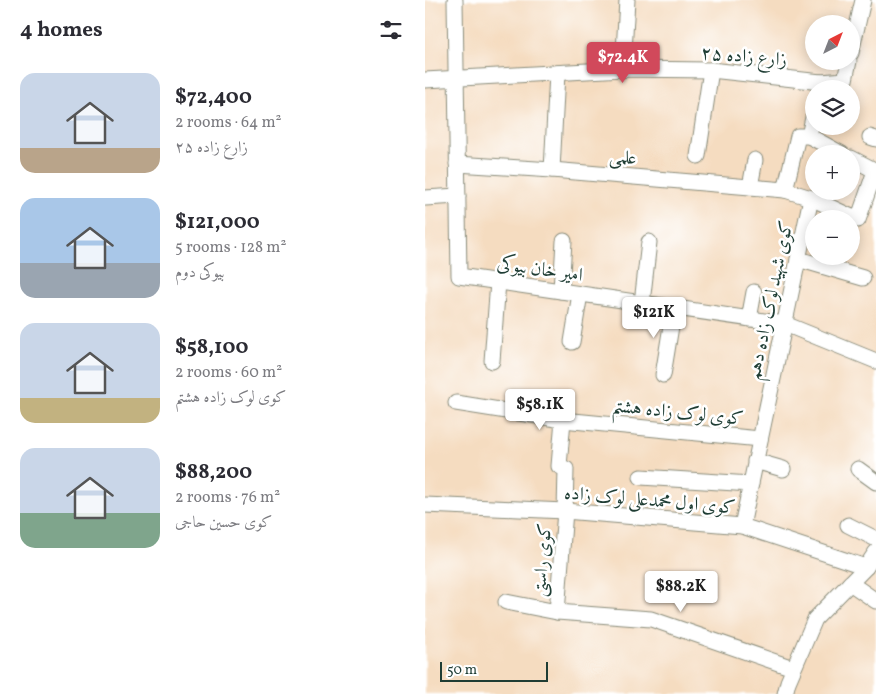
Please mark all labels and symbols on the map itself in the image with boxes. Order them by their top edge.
north arrow [805,15,860,70]
street label: زارع زاده ۲۵ [699,40,788,75]
pin: $72.4K [582,42,664,84]
street label: علمی [608,144,638,172]
street label: کوی شهید لوک زاده دهم [741,219,804,383]
street label: امیر خان بیوکی [495,251,584,289]
pin: $121K [619,296,689,339]
pin: $58.1K [499,388,581,431]
street label: کوی لوک زاده هشتم [610,393,745,438]
street label: کوی اول محمدعلی لوک زاده [563,481,737,521]
street label: کوی راستی [527,522,559,598]
pin: $88.2K [640,570,722,613]
scale bar [440,659,547,682]

